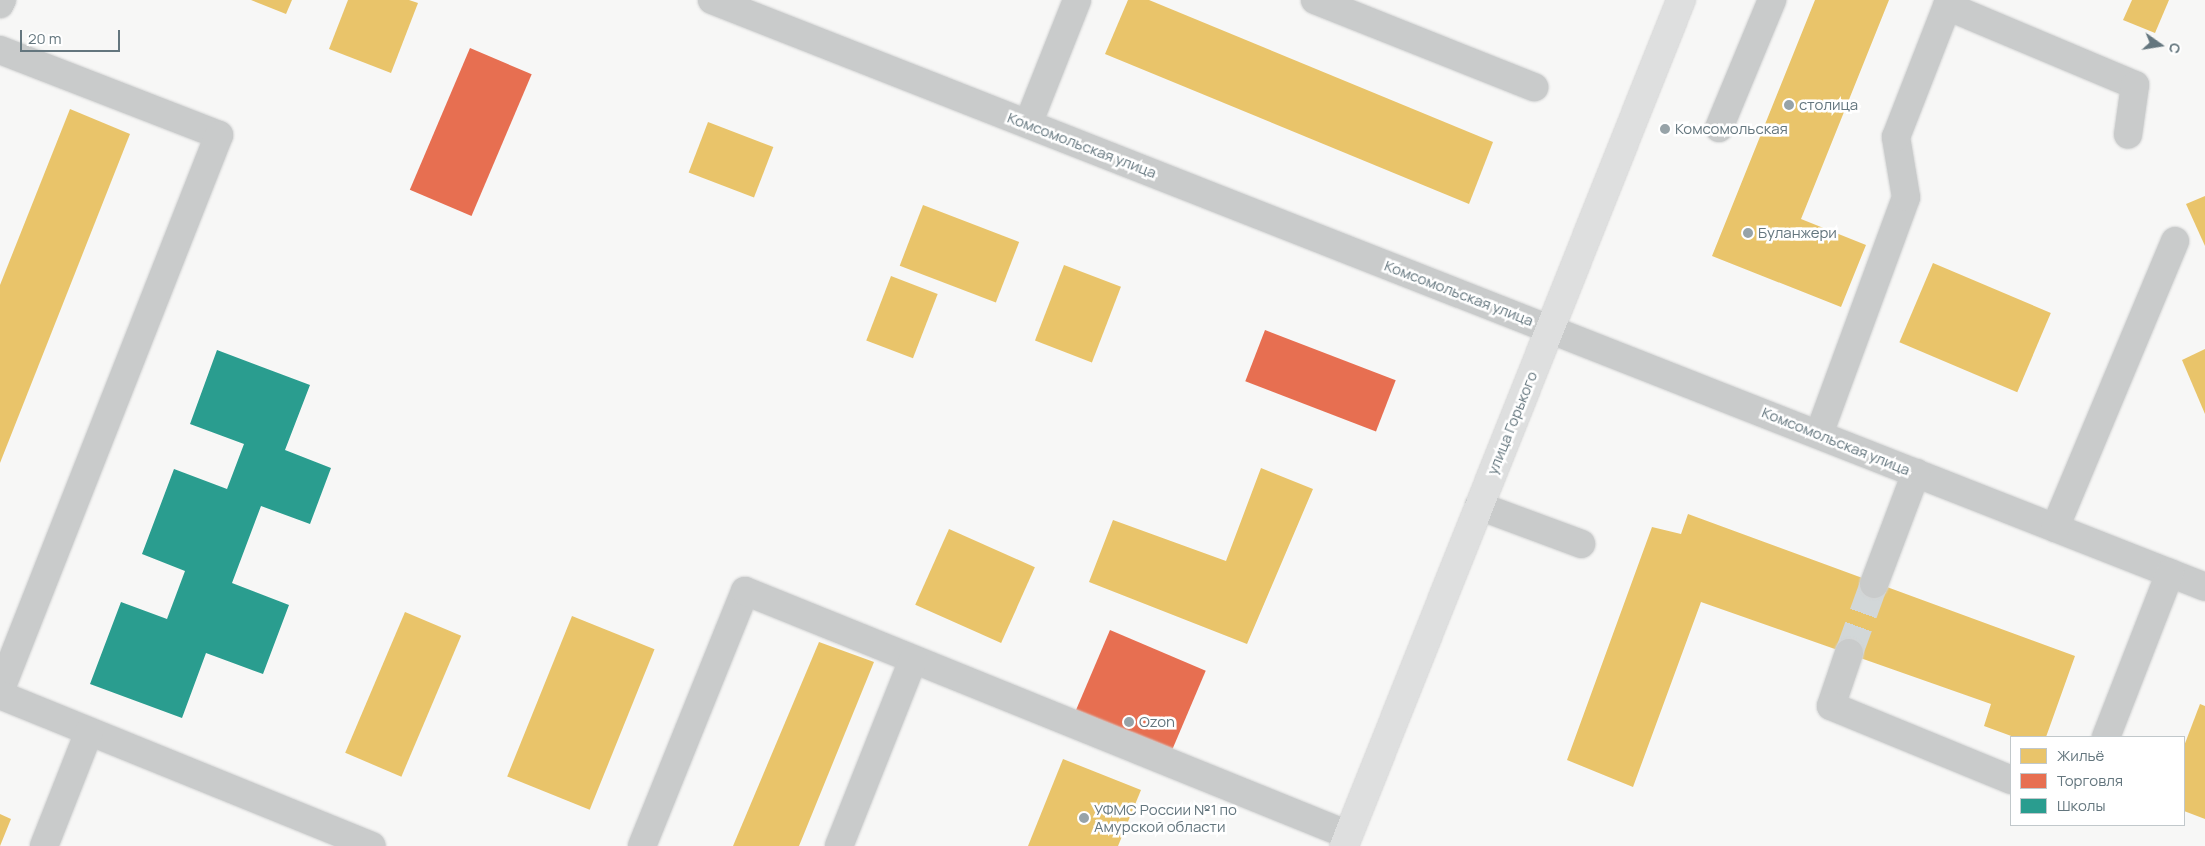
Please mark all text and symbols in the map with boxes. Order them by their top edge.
scale bar [22,20,122,52]
north arrow [2135,20,2185,70]
text: 20 m [28,28,61,49]
text: С [2165,41,2186,56]
place label: столица [1799,96,1858,114]
marker: столица [1783,99,1795,111]
street label: Комсомольская улица [1005,108,1159,182]
place label: Комсомольская [1675,120,1788,138]
marker: Комсомольская [1659,123,1671,135]
place label: Буланжери [1758,224,1837,242]
marker: Буланжери [1742,227,1754,239]
street label: Комсомольская улица [1382,256,1536,330]
street label: улица Горького [1483,369,1541,477]
street label: Комсомольская улица [1759,403,1913,479]
place label: Ozon [1139,713,1175,731]
marker: Ozon [1123,716,1135,728]
legend [2010,736,2185,826]
text: Жильё [2057,745,2104,766]
text: Торговля [2057,770,2123,791]
text: Школы [2057,795,2105,816]
place label: УФМС России №1 по Амурской области [1094,800,1237,835]
marker: УФМС России №1 по Амурской области [1078,812,1090,824]

